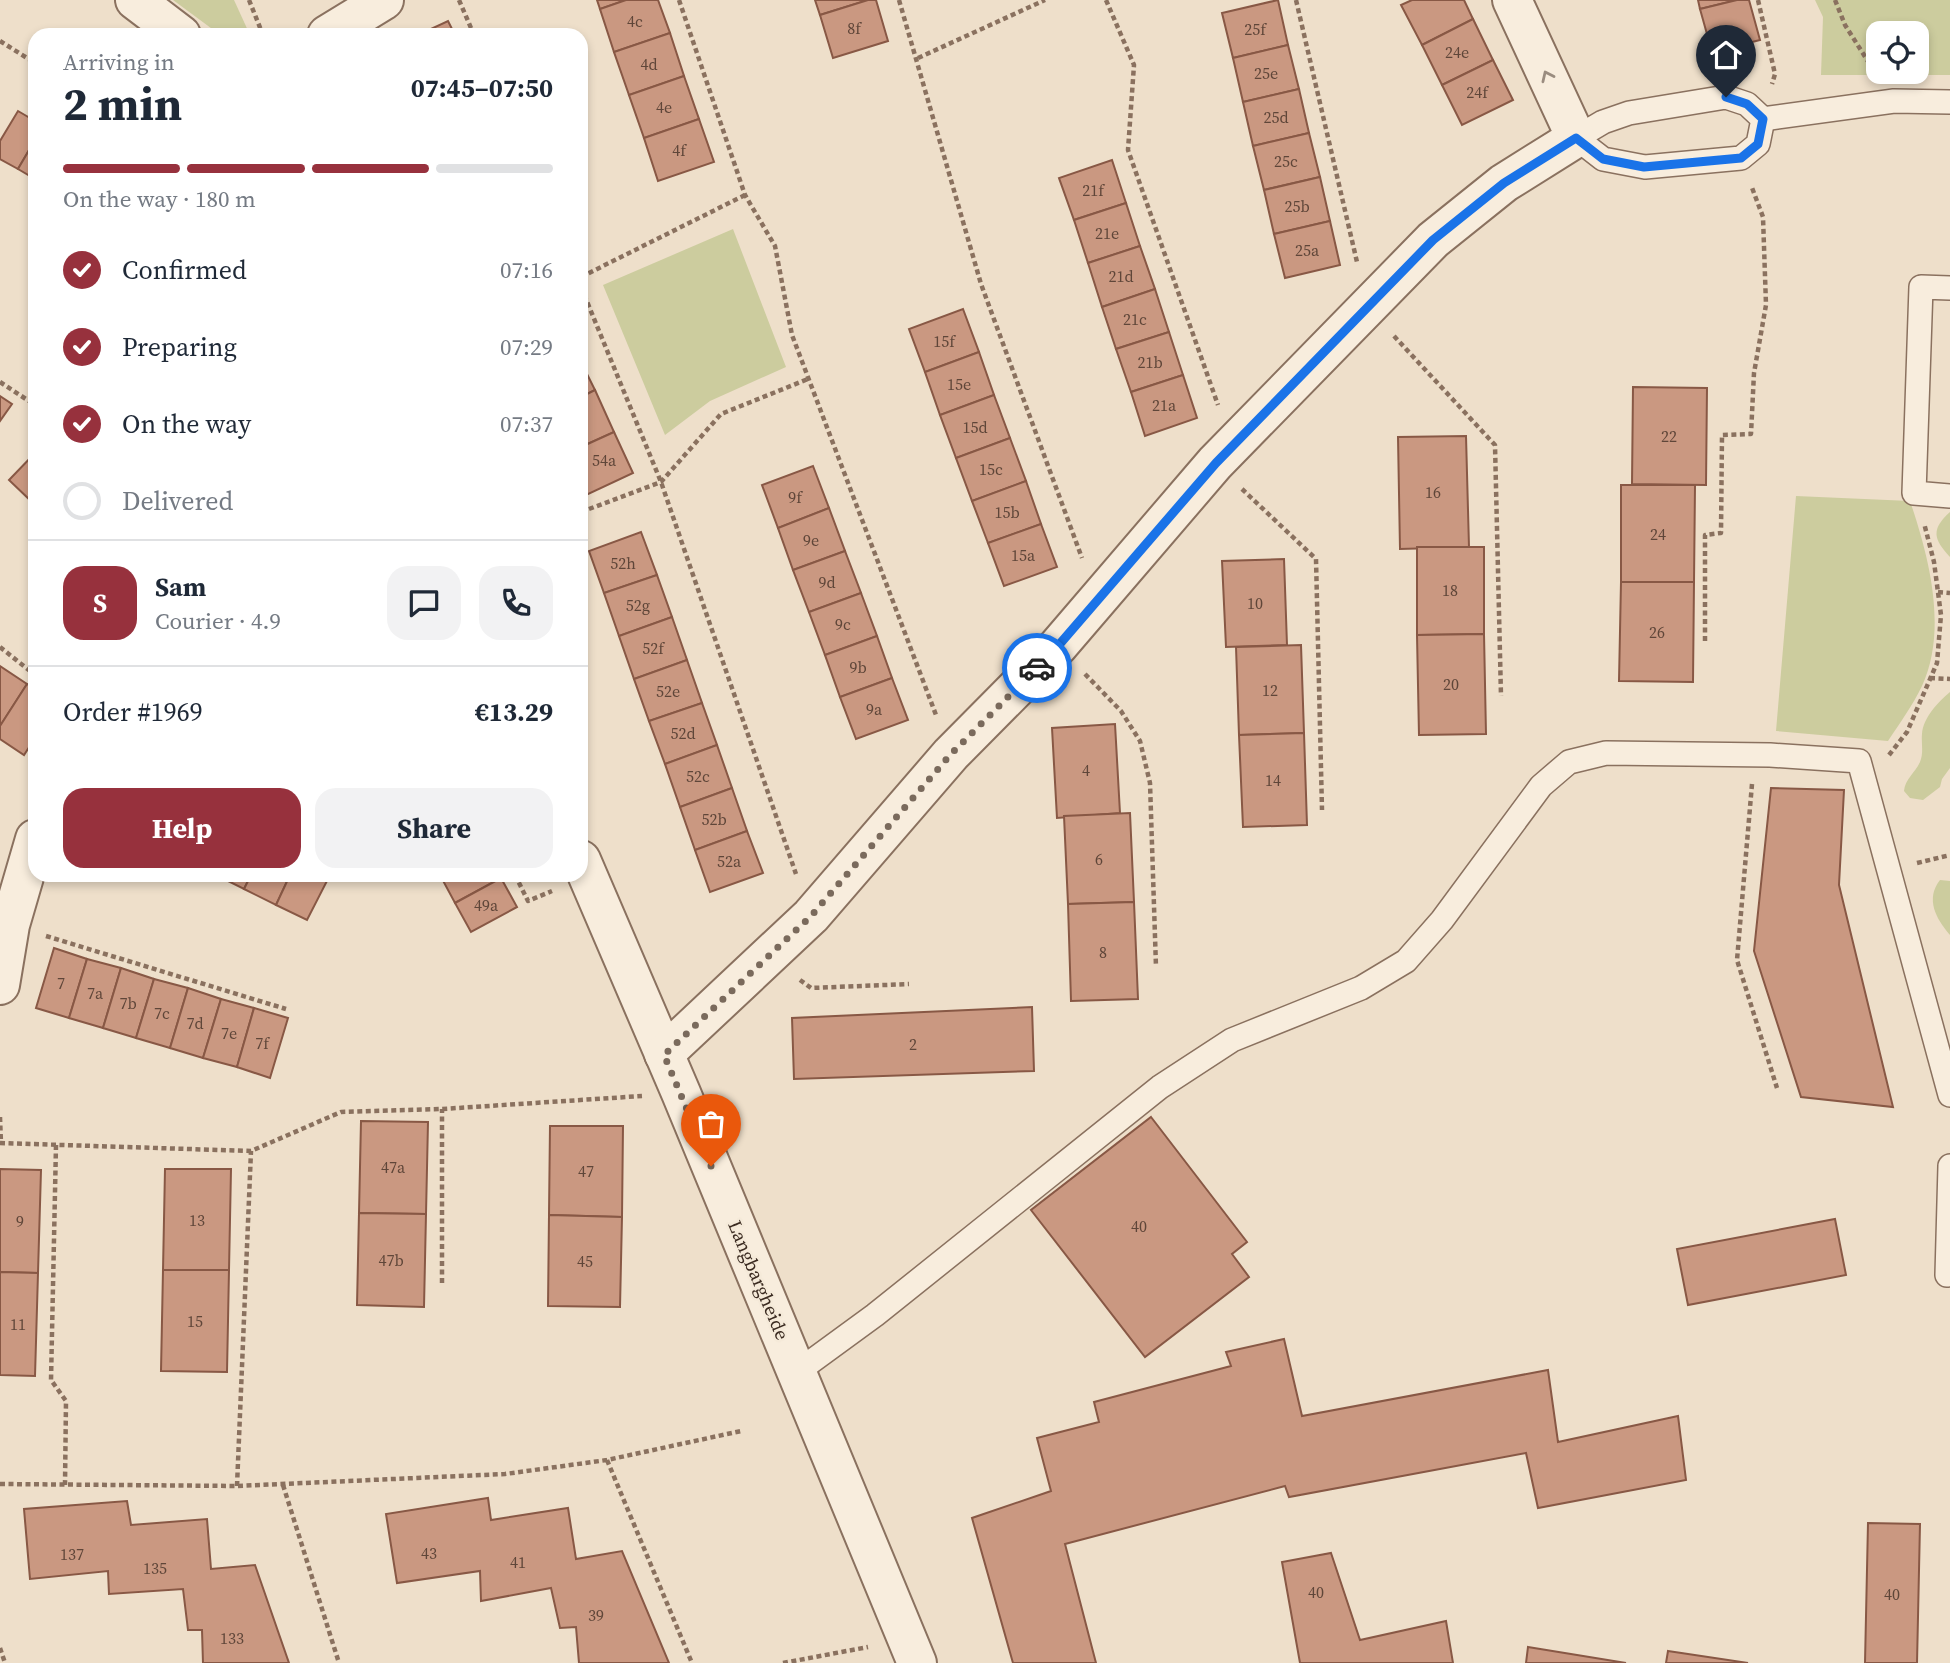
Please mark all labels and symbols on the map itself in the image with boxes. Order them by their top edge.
house number: 4c [627,10,643,32]
house number: 8f [847,17,862,39]
house number: 25f [1244,18,1267,40]
pin [1696,25,1756,97]
house number: 24e [1445,41,1469,63]
house number: 4d [640,53,658,75]
house number: 25e [1254,62,1278,84]
one-way arrow [1541,71,1555,83]
house number: 24f [1466,81,1489,103]
house number: 4e [656,96,672,118]
house number: 25d [1263,106,1289,128]
house number: 4f [672,139,687,161]
house number: 25c [1274,150,1298,172]
house number: 21f [1082,179,1105,201]
house number: 25b [1284,195,1310,217]
house number: 21e [1095,222,1119,244]
house number: 25a [1295,239,1320,261]
house number: 21d [1108,265,1134,287]
house number: 21c [1123,308,1147,330]
house number: 15f [933,330,956,352]
house number: 21b [1137,351,1163,373]
house number: 15e [947,373,971,395]
house number: 21a [1152,394,1177,416]
house number: 15d [962,416,988,438]
house number: 22 [1661,425,1677,447]
house number: 54a [592,449,617,471]
house number: 15c [979,458,1003,480]
house number: 16 [1425,481,1441,503]
house number: 9f [788,486,803,508]
house number: 15b [994,501,1020,523]
house number: 24 [1650,523,1666,545]
house number: 9e [803,529,819,551]
house number: 15a [1011,544,1036,566]
house number: 52h [610,552,636,574]
house number: 9d [818,571,836,593]
house number: 18 [1442,579,1458,601]
house number: 10 [1247,592,1263,614]
house number: 52g [626,594,650,616]
house number: 9c [835,613,851,635]
house number: 26 [1649,621,1665,643]
courier [1002,633,1072,703]
house number: 52f [642,637,665,659]
house number: 9b [849,656,867,678]
house number: 20 [1443,673,1459,695]
house number: 12 [1262,679,1278,701]
house number: 52e [656,680,680,702]
house number: 9a [866,698,883,720]
house number: 52d [670,722,696,744]
house number: 4 [1082,759,1090,781]
house number: 52c [686,765,710,787]
house number: 14 [1265,769,1281,791]
house number: 52b [701,808,727,830]
house number: 6 [1095,848,1103,870]
house number: 52a [717,850,742,872]
house number: 49a [474,894,499,916]
house number: 8 [1099,941,1107,963]
house number: 7 [57,972,65,994]
house number: 7a [87,982,104,1004]
house number: 7b [119,992,137,1014]
house number: 7c [154,1002,170,1024]
house number: 7d [186,1012,204,1034]
house number: 7e [221,1022,237,1044]
house number: 7f [255,1032,270,1054]
house number: 2 [909,1033,917,1055]
pin [681,1094,741,1166]
house number: 47a [381,1156,406,1178]
house number: 47 [578,1160,594,1182]
house number: 13 [189,1209,205,1231]
house number: 9 [16,1210,24,1232]
house number: 40 [1131,1215,1147,1237]
street label: Langbargheide [722,1216,796,1344]
house number: 47b [378,1249,404,1271]
house number: 45 [577,1250,593,1272]
house number: 15 [187,1310,203,1332]
house number: 11 [10,1313,26,1335]
house number: 43 [421,1542,437,1564]
house number: 137 [60,1543,84,1565]
house number: 41 [510,1551,526,1573]
house number: 135 [143,1557,167,1579]
house number: 40 [1308,1581,1324,1603]
house number: 40 [1884,1583,1900,1605]
house number: 39 [588,1604,604,1626]
house number: 133 [220,1627,244,1649]

